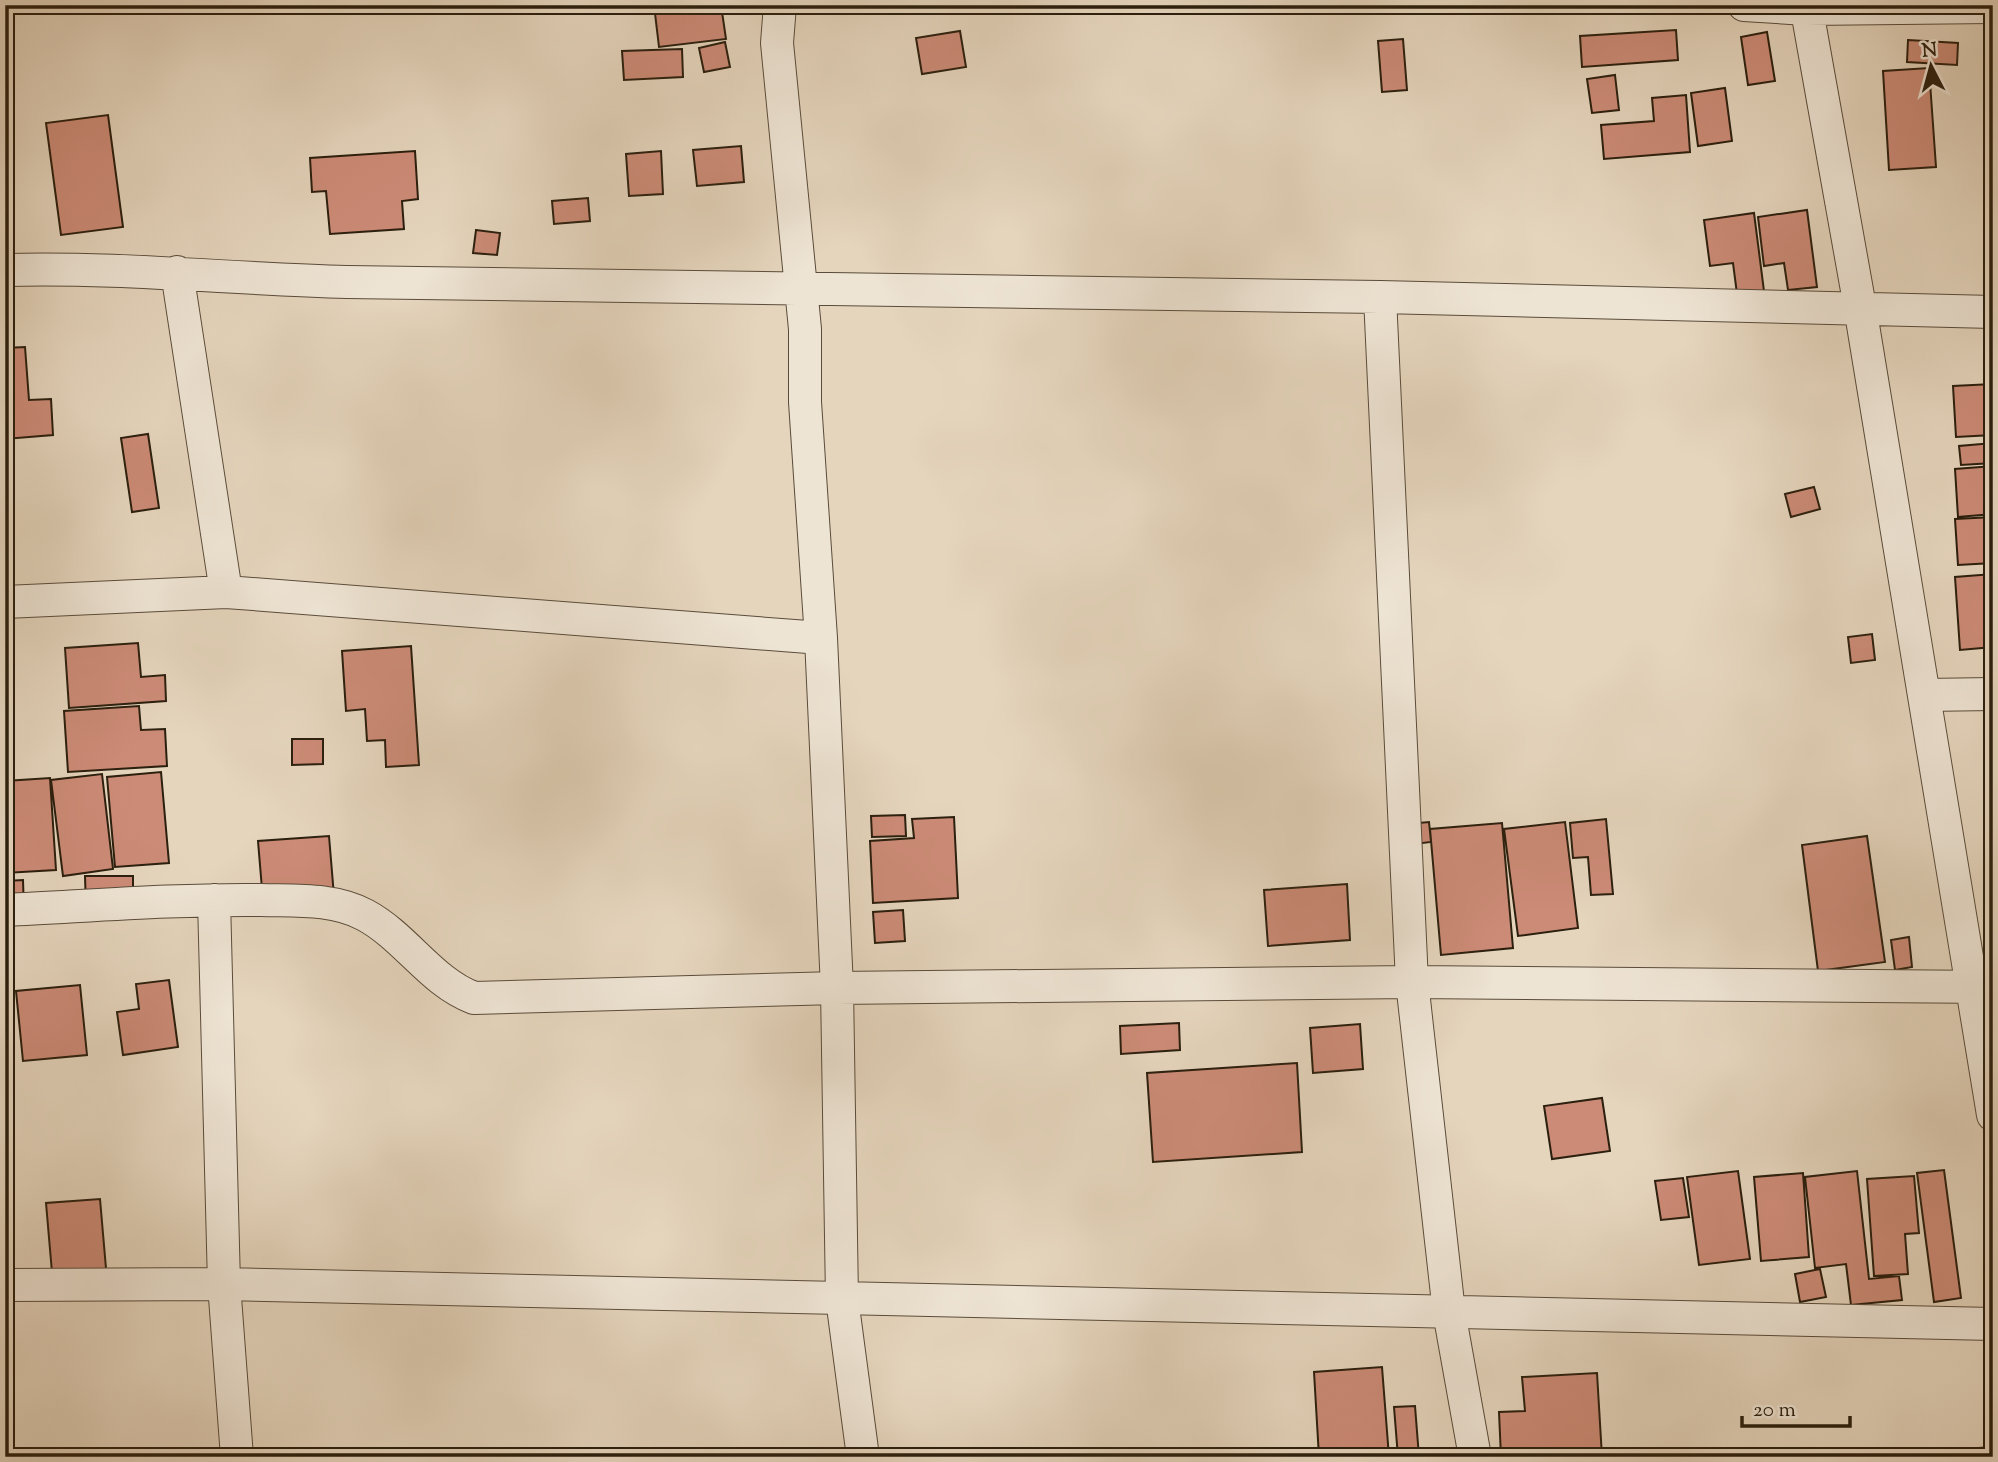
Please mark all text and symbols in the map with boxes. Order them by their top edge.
north arrow [1896,32,1966,102]
text: N [1921,37,1938,66]
scale bar [1742,1385,1851,1429]
text: 20 m [1753,1396,1796,1426]

